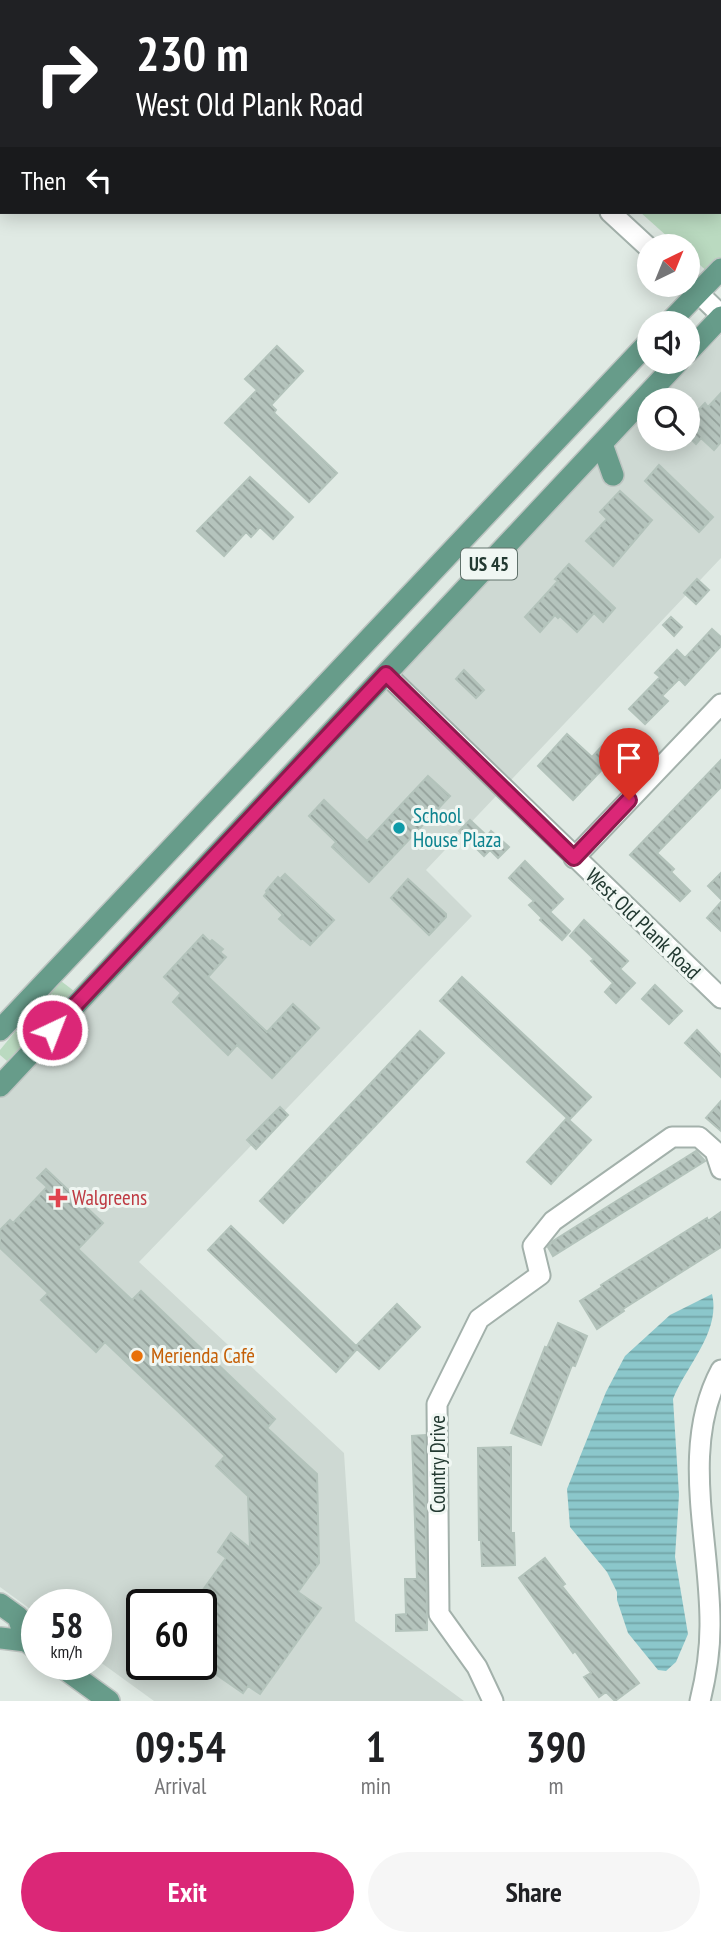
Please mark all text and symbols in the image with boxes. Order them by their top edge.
text: 230 m [136,21,249,85]
icon: right [21,28,112,119]
text: West Old Plank Road [136,83,363,125]
icon: left [80,161,118,199]
text: Then [21,164,66,197]
north arrow [637,234,700,298]
map controls [637,234,700,451]
button: sound [637,311,700,374]
button: search [637,388,700,451]
road number: US 45 [461,548,517,580]
pin [599,728,659,800]
icon: arrive [610,739,648,777]
place label: School House Plaza [413,802,501,853]
marker: School House Plaza [391,820,407,836]
street label: West Old Plank Road [580,862,706,985]
position arrow [15,993,89,1067]
place label: Walgreens [72,1184,147,1211]
marker: Walgreens [50,1190,66,1206]
place label: Merienda Café [151,1342,255,1369]
marker: Merienda Café [129,1348,145,1364]
street label: Country Drive [424,1415,451,1513]
speed limit sign: 60 [126,1589,217,1680]
text: 58 [50,1602,83,1648]
text: km/h [51,1640,82,1663]
text: 09:54 [135,1719,226,1774]
text: 1 [366,1719,386,1774]
text: 390 [526,1719,586,1774]
text: Arrival [154,1771,206,1800]
text: min [361,1771,391,1800]
text: m [548,1771,563,1800]
button: Exit [21,1852,354,1932]
button: Share [368,1852,700,1932]

